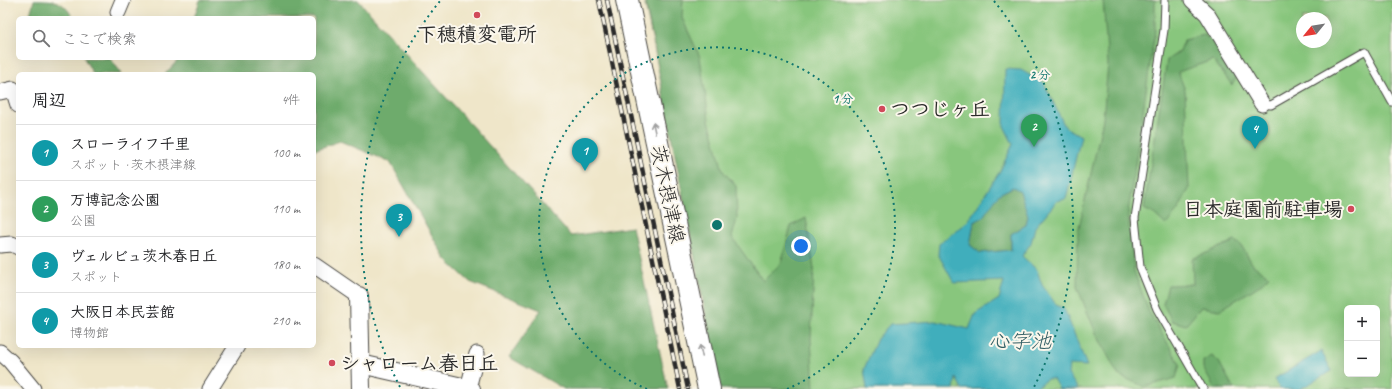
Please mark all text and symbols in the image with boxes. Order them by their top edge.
marker: 下穂積変電所 [472,10,482,20]
north arrow [1296,12,1332,48]
search box [16,16,316,60]
place label: 下穂積変電所 [417,22,537,47]
icon: search [30,27,52,49]
text: ここで検索 [62,30,137,49]
text: 2 分 [1030,67,1050,83]
text: 周辺 [32,90,66,111]
text: 1 分 [833,91,853,107]
text: 4件 [281,92,300,108]
place label: つつじヶ丘 [890,97,990,122]
marker: つつじヶ丘 [877,104,887,114]
pin: 2 [1021,114,1047,147]
pin: 4 [1242,116,1268,149]
one-way arrow [650,122,658,135]
text: スローライフ千里 [70,135,190,154]
pin: 1 [572,138,598,171]
street label: 茨木摂津線 [645,143,690,246]
text: 1 [42,145,48,161]
text: 100 m [272,145,300,161]
text: スポット · 茨木摂津線 [70,157,196,173]
text: 万博記念公園 [70,191,160,210]
place label: 日本庭園前駐車場 [1183,197,1343,222]
text: 2 [42,201,48,217]
text: 110 m [272,201,300,217]
pin: 3 [386,204,412,237]
marker: 日本庭園前駐車場 [1346,204,1356,214]
text: 公園 [70,213,96,229]
centre of rings [710,218,724,232]
your location [791,236,811,256]
text: ヴェルビュ茨木春日丘 [70,247,217,266]
text: 3 [42,257,48,273]
text: 180 m [272,257,300,273]
text: スポット [70,269,122,285]
text: 大阪日本民芸館 [70,303,175,322]
map controls [1344,305,1380,377]
button: + [1344,305,1380,341]
text: 4 [42,313,48,329]
text: 210 m [272,313,300,329]
text: 博物館 [70,325,109,341]
water label: 心字池 [989,328,1052,354]
button: − [1344,341,1380,377]
one-way arrow [697,345,705,358]
place label: シャローム春日丘 [340,351,498,376]
marker: シャローム春日丘 [327,358,337,368]

